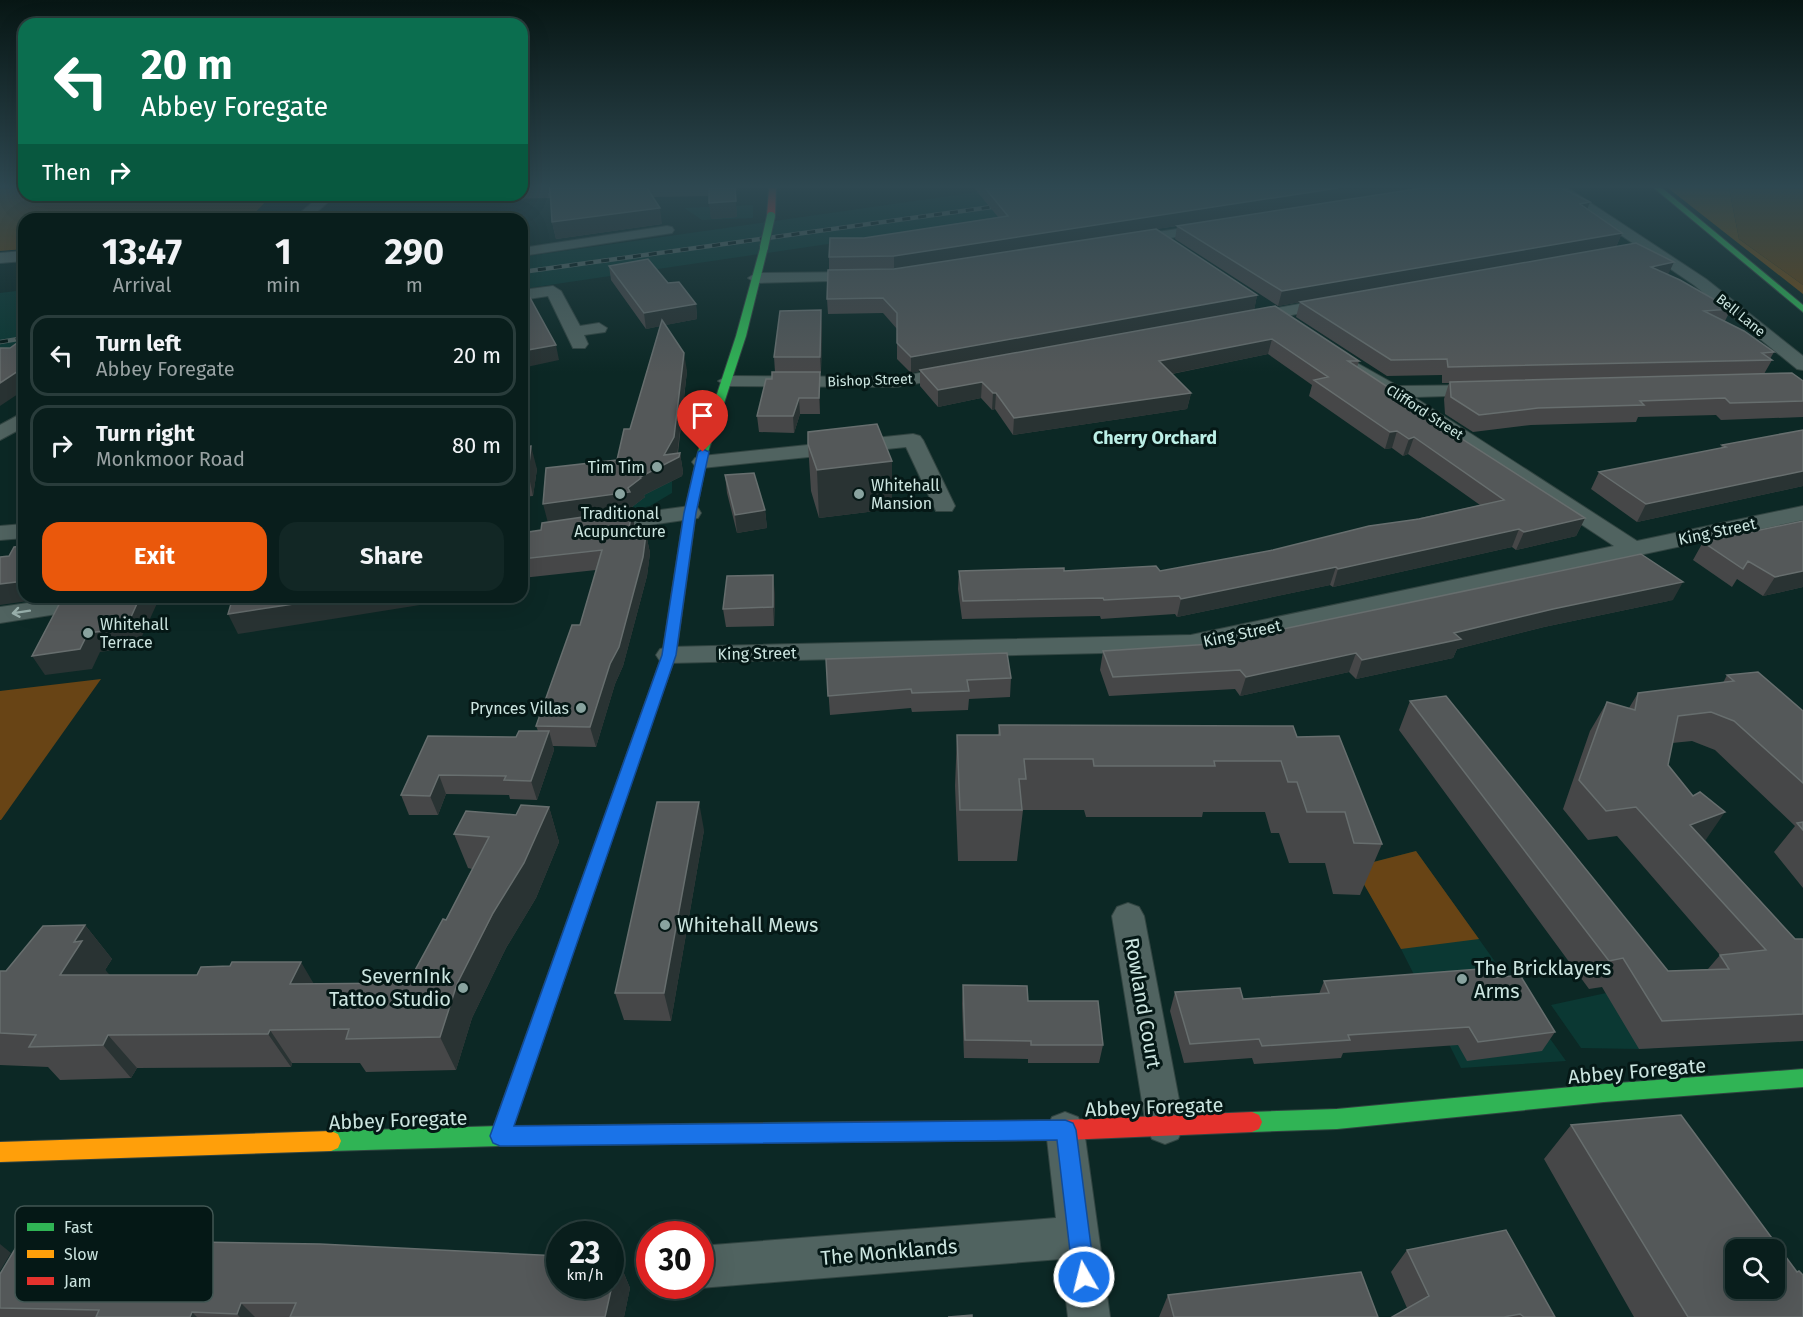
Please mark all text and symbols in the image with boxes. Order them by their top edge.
text: 20 m [141,40,233,90]
icon: left [42,42,120,120]
text: Abbey Foregate [141,91,328,123]
icon: right [103,156,136,189]
text: Then [42,159,91,186]
text: 13:47 [102,230,182,274]
text: 1 [275,230,292,274]
text: 290 [385,230,444,274]
text: Arrival [113,273,171,297]
text: min [266,273,301,297]
text: m [406,273,423,297]
street label: Bell Lane [1713,290,1769,340]
text: Turn left [96,330,181,357]
icon: left [45,339,78,372]
text: 20 m [453,342,501,369]
text: Abbey Foregate [96,357,235,381]
street label: Bishop Street [827,370,914,390]
street label: Clifford Street [1383,381,1467,444]
pin [677,390,728,452]
icon: arrive [686,399,719,432]
text: Turn right [96,420,195,447]
district label: Cherry Orchard [1093,427,1217,449]
icon: right [45,429,78,462]
text: 80 m [452,432,501,459]
text: Monkmoor Road [96,447,245,471]
place label: Tim Tim [588,458,645,477]
marker: Tim Tim [650,460,664,474]
place label: Whitehall Mansion [871,476,940,513]
marker: Traditional Acupuncture [613,487,627,501]
marker: Whitehall Mansion [852,487,866,501]
place label: Traditional Acupuncture [574,504,666,541]
street label: King Street [1676,514,1758,549]
button: Exit [42,522,267,591]
button: Share [279,522,504,591]
one-way arrow [12,607,31,618]
place label: Whitehall Terrace [100,615,169,652]
street label: King Street [1201,616,1283,651]
marker: Whitehall Terrace [81,626,95,640]
street label: King Street [717,643,797,664]
place label: Prynces Villas [470,699,569,718]
marker: Prynces Villas [574,701,588,715]
place label: Whitehall Mews [677,913,818,937]
marker: Whitehall Mews [658,918,672,932]
street label: Rowland Court [1120,936,1166,1071]
place label: The Bricklayers Arms [1474,956,1611,1003]
place label: SevernInk Tattoo Studio [329,964,452,1011]
marker: The Bricklayers Arms [1455,972,1469,986]
marker: SevernInk Tattoo Studio [456,981,470,995]
street label: Abbey Foregate [1567,1053,1707,1089]
street label: Abbey Foregate [1084,1093,1224,1121]
street label: Abbey Foregate [328,1106,468,1134]
legend [15,1206,213,1302]
text: Fast [64,1218,93,1237]
speed limit sign: 30 [636,1221,714,1299]
street label: The Monklands [820,1234,958,1270]
text: 23 [570,1235,600,1271]
map controls [1725,1239,1785,1299]
button: search [1725,1239,1785,1299]
text: Slow [64,1245,99,1264]
position arrow [1052,1245,1116,1309]
text: km/h [566,1266,604,1284]
text: Jam [64,1272,91,1291]

